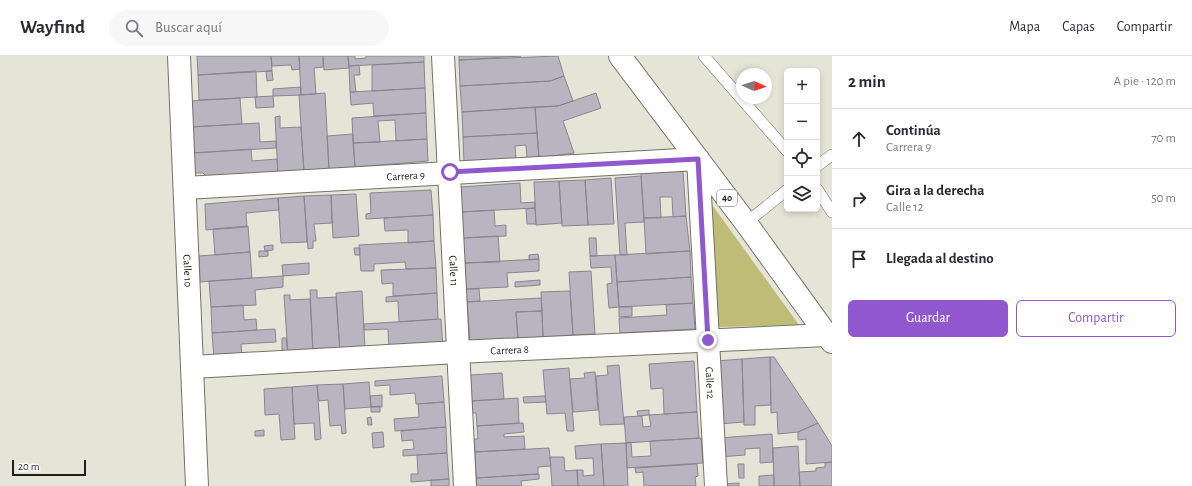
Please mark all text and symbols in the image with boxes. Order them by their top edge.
search box [109,10,389,46]
icon: search [123,17,145,39]
text: Wayfind [20,18,85,37]
text: Buscar aquí [155,20,222,35]
text: Mapa [1009,20,1040,34]
text: Capas [1062,20,1095,34]
text: Compartir [1117,20,1172,34]
north arrow [736,68,772,104]
map controls [784,68,820,212]
button: + [784,68,820,104]
text: 2 min [848,73,886,90]
text: A pie · 120 m [1114,75,1176,88]
button: − [784,104,820,140]
text: Continúa [886,123,941,138]
icon: ahead [848,128,870,150]
text: 70 m [1151,132,1176,145]
button: locate [784,140,820,176]
text: Carrera 9 [886,141,931,154]
route start [441,163,459,181]
street label: Carrera 9 [386,169,425,182]
button: layers [784,176,820,212]
text: Gira a la derecha [886,183,985,198]
icon: right [848,188,870,210]
road number: 40 [717,190,737,206]
text: 50 m [1151,192,1176,205]
text: Calle 12 [886,201,924,214]
icon: arrive [848,248,870,270]
text: Llegada al destino [886,251,994,266]
street label: Calle 10 [182,254,194,288]
street label: Calle 11 [448,255,460,286]
button: Guardar [848,300,1008,337]
button: Compartir [1016,300,1176,337]
route end [699,331,717,349]
street label: Carrera 8 [490,343,529,356]
street label: Calle 12 [704,367,717,399]
scale bar [12,458,86,477]
text: 20 m [18,461,39,472]

